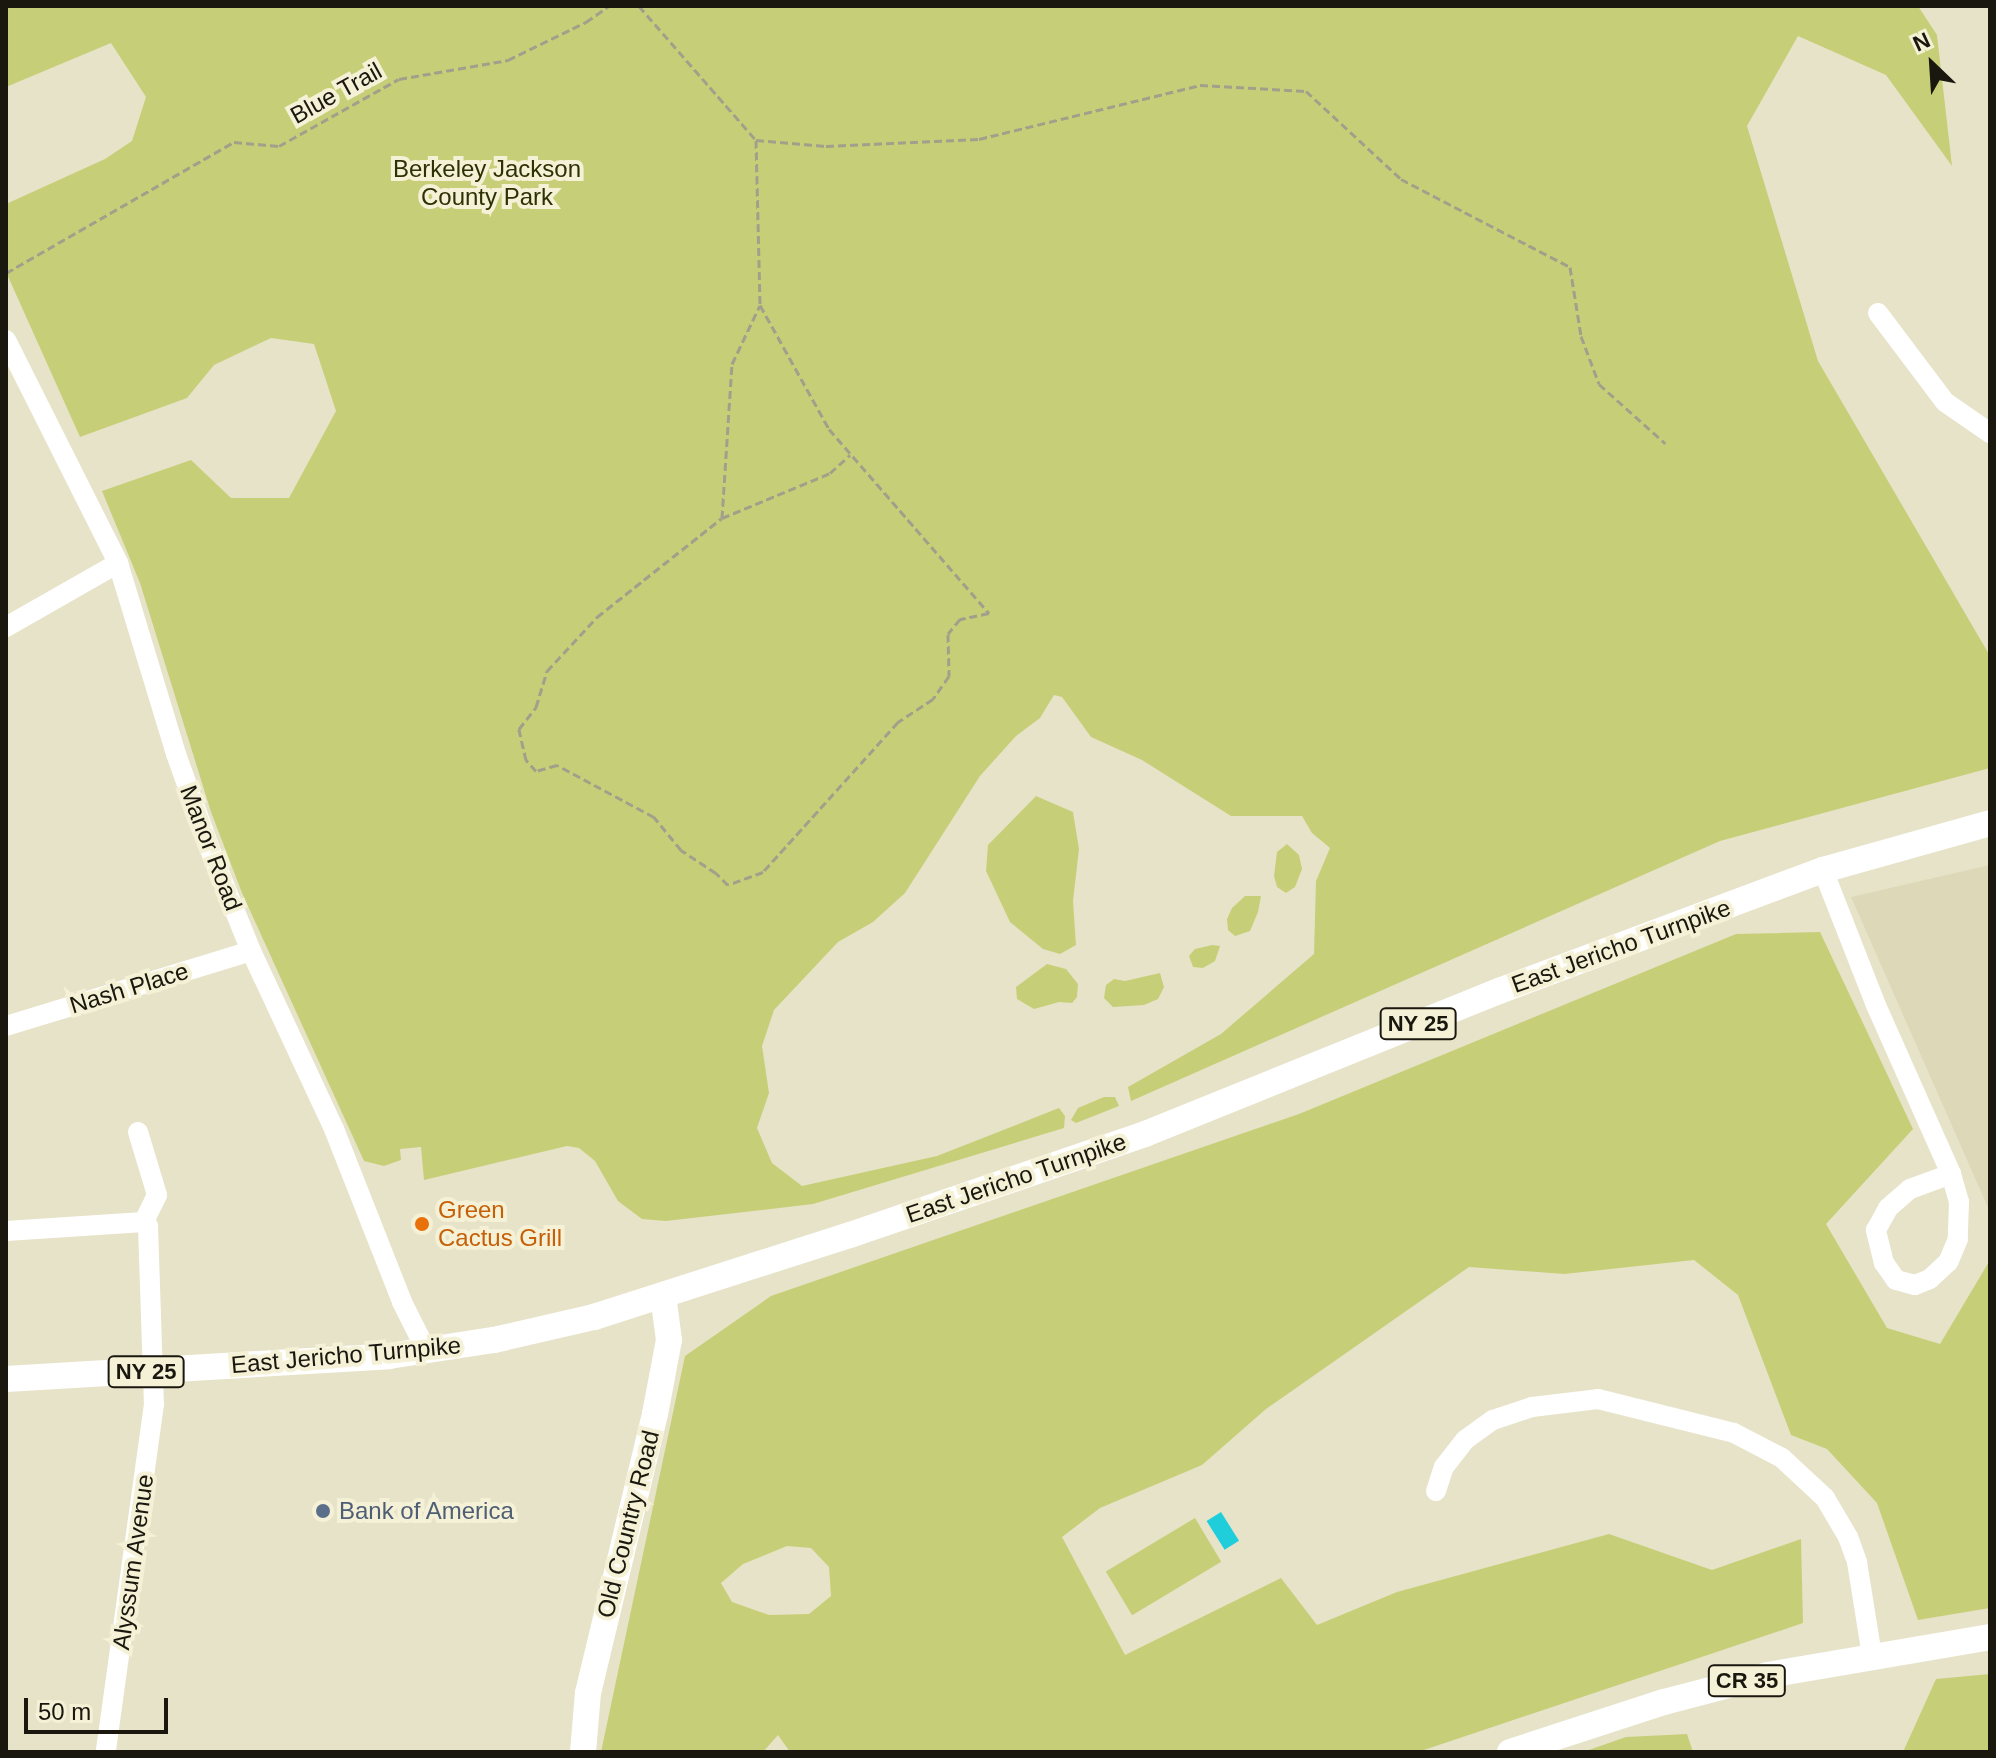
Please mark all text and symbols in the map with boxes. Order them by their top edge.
north arrow [1892,24,1972,104]
text: N [1909,27,1934,56]
street label: Blue Trail [285,56,387,130]
park label: Berkeley Jackson County Park [393,155,581,211]
street label: Manor Road [174,781,248,915]
street label: East Jericho Turnpike [1507,893,1735,999]
street label: Nash Place [66,956,192,1020]
road number: NY 25 [1378,1006,1458,1042]
street label: East Jericho Turnpike [902,1127,1130,1229]
place label: Green Cactus Grill [438,1196,562,1252]
marker: Green Cactus Grill [413,1215,431,1233]
street label: East Jericho Turnpike [230,1331,462,1379]
road number: NY 25 [106,1354,186,1390]
street label: Old Country Road [591,1427,665,1621]
street label: Alyssum Avenue [106,1472,160,1652]
place label: Bank of America [339,1497,515,1525]
marker: Bank of America [314,1502,332,1520]
road number: CR 35 [1707,1663,1787,1699]
scale bar [28,1682,172,1732]
text: 50 m [38,1698,91,1725]

